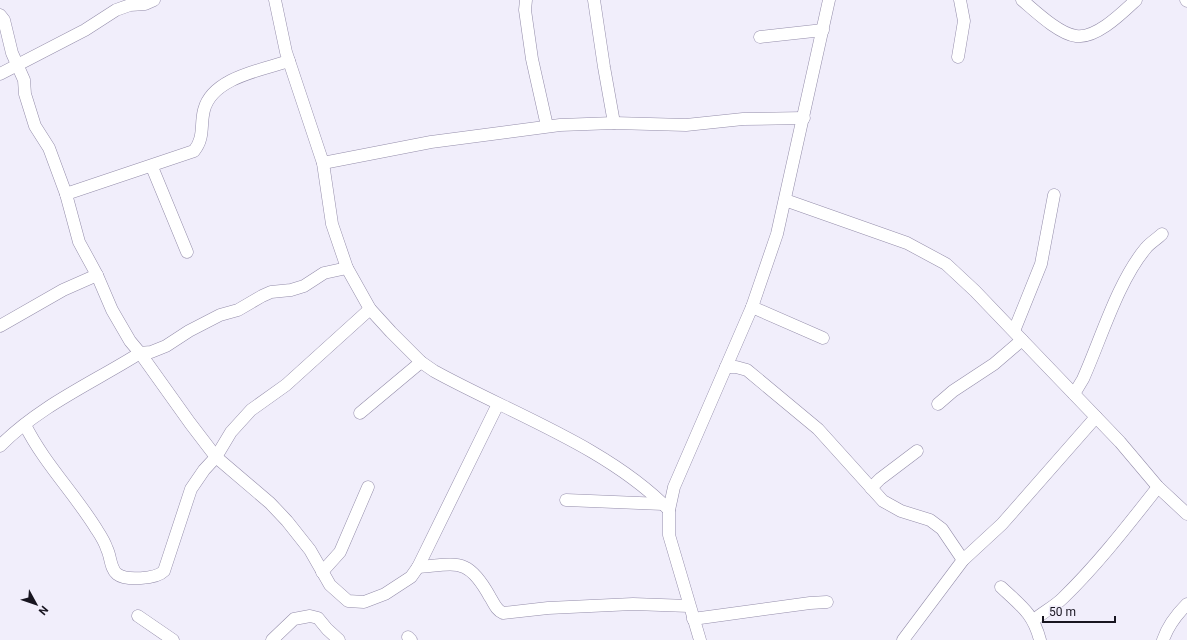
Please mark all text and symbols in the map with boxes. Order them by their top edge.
north arrow [16,584,56,624]
scale bar [1043,598,1115,624]
text: N [36,603,51,617]
text: 50 m [1049,605,1076,619]

